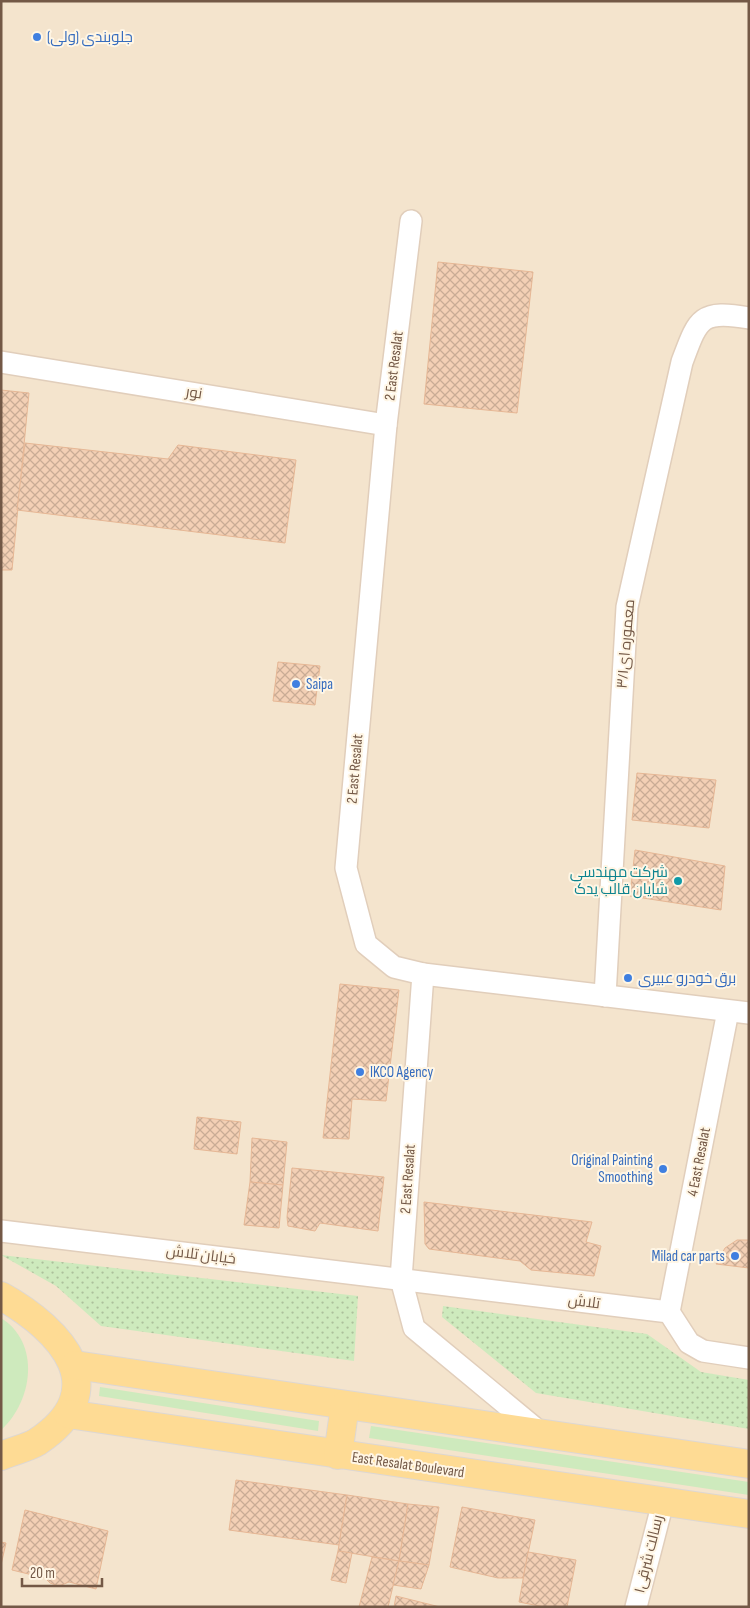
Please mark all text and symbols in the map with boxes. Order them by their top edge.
place label: جلوبندی (ولی) [47,28,133,47]
marker: جلوبندی (ولی) [31,31,43,43]
street label: 2 East Resalat [380,330,408,402]
street label: نور [183,382,204,404]
street label: معموره ای۳/۱ [613,599,639,689]
place label: Saipa [306,675,333,694]
marker: Saipa [290,678,302,690]
street label: 2 East Resalat [342,733,368,805]
place label: شرکت مهندسی شایان قالب یدک [570,863,668,899]
marker: شرکت مهندسی شایان قالب یدک [672,875,684,887]
place label: برق خودرو عبیری [638,969,736,988]
marker: برق خودرو عبیری [622,972,634,984]
place label: IKCO Agency [370,1063,433,1082]
marker: IKCO Agency [354,1066,366,1078]
street label: 4 East Resalat [683,1126,715,1198]
street label: 2 East Resalat [396,1143,420,1214]
place label: Original Painting Smoothing [571,1151,653,1187]
marker: Original Painting Smoothing [657,1163,669,1175]
street label: خیابان تلاش [165,1241,237,1269]
place label: Milad car parts [652,1247,725,1266]
marker: Milad car parts [729,1250,741,1262]
street label: تلاش [567,1291,601,1313]
street label: East Resalat Boulevard [351,1448,465,1482]
street label: رسالت شرقی۱ [630,1513,668,1595]
scale bar [22,1556,102,1588]
text: 20 m [30,1564,55,1583]

